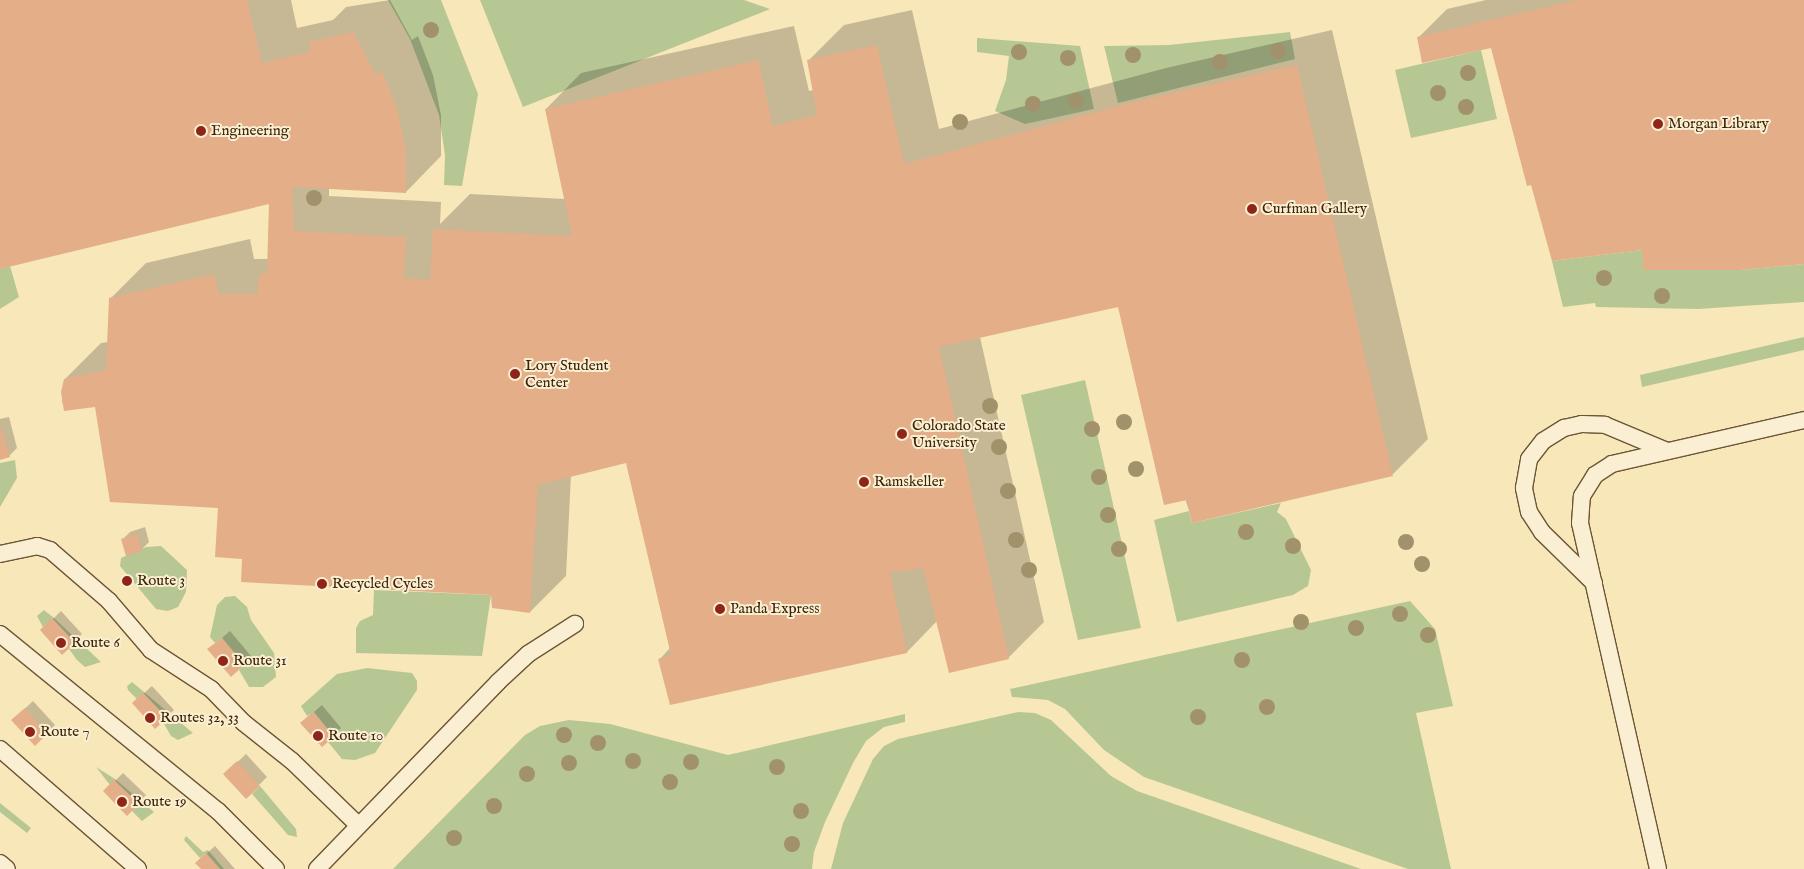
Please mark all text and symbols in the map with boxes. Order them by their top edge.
place label: Morgan Library [1668,115,1769,133]
marker: Morgan Library [1652,118,1664,130]
place label: Engineering [211,122,289,140]
marker: Engineering [195,125,207,137]
place label: Curfman Gallery [1262,200,1367,218]
marker: Curfman Gallery [1246,203,1258,215]
place label: Lory Student Center [525,356,609,391]
marker: Lory Student Center [509,368,521,380]
place label: Colorado State University [912,416,1006,451]
marker: Colorado State University [896,428,908,440]
place label: Ramskeller [874,473,944,491]
marker: Ramskeller [858,476,870,488]
place label: Route 3 [137,572,185,590]
marker: Route 3 [121,575,133,587]
place label: Recycled Cycles [332,575,433,593]
marker: Recycled Cycles [316,578,328,590]
place label: Panda Express [730,600,820,618]
marker: Panda Express [714,603,726,615]
place label: Route 6 [71,634,120,652]
marker: Route 6 [55,637,67,649]
place label: Route 31 [233,652,287,670]
marker: Route 31 [217,655,229,667]
place label: Routes 32, 33 [160,709,239,727]
marker: Routes 32, 33 [144,712,156,724]
place label: Route 7 [40,723,89,741]
marker: Route 7 [24,726,36,738]
place label: Route 10 [328,727,383,745]
marker: Route 10 [312,730,324,742]
place label: Route 19 [132,793,187,811]
marker: Route 19 [116,796,128,808]

